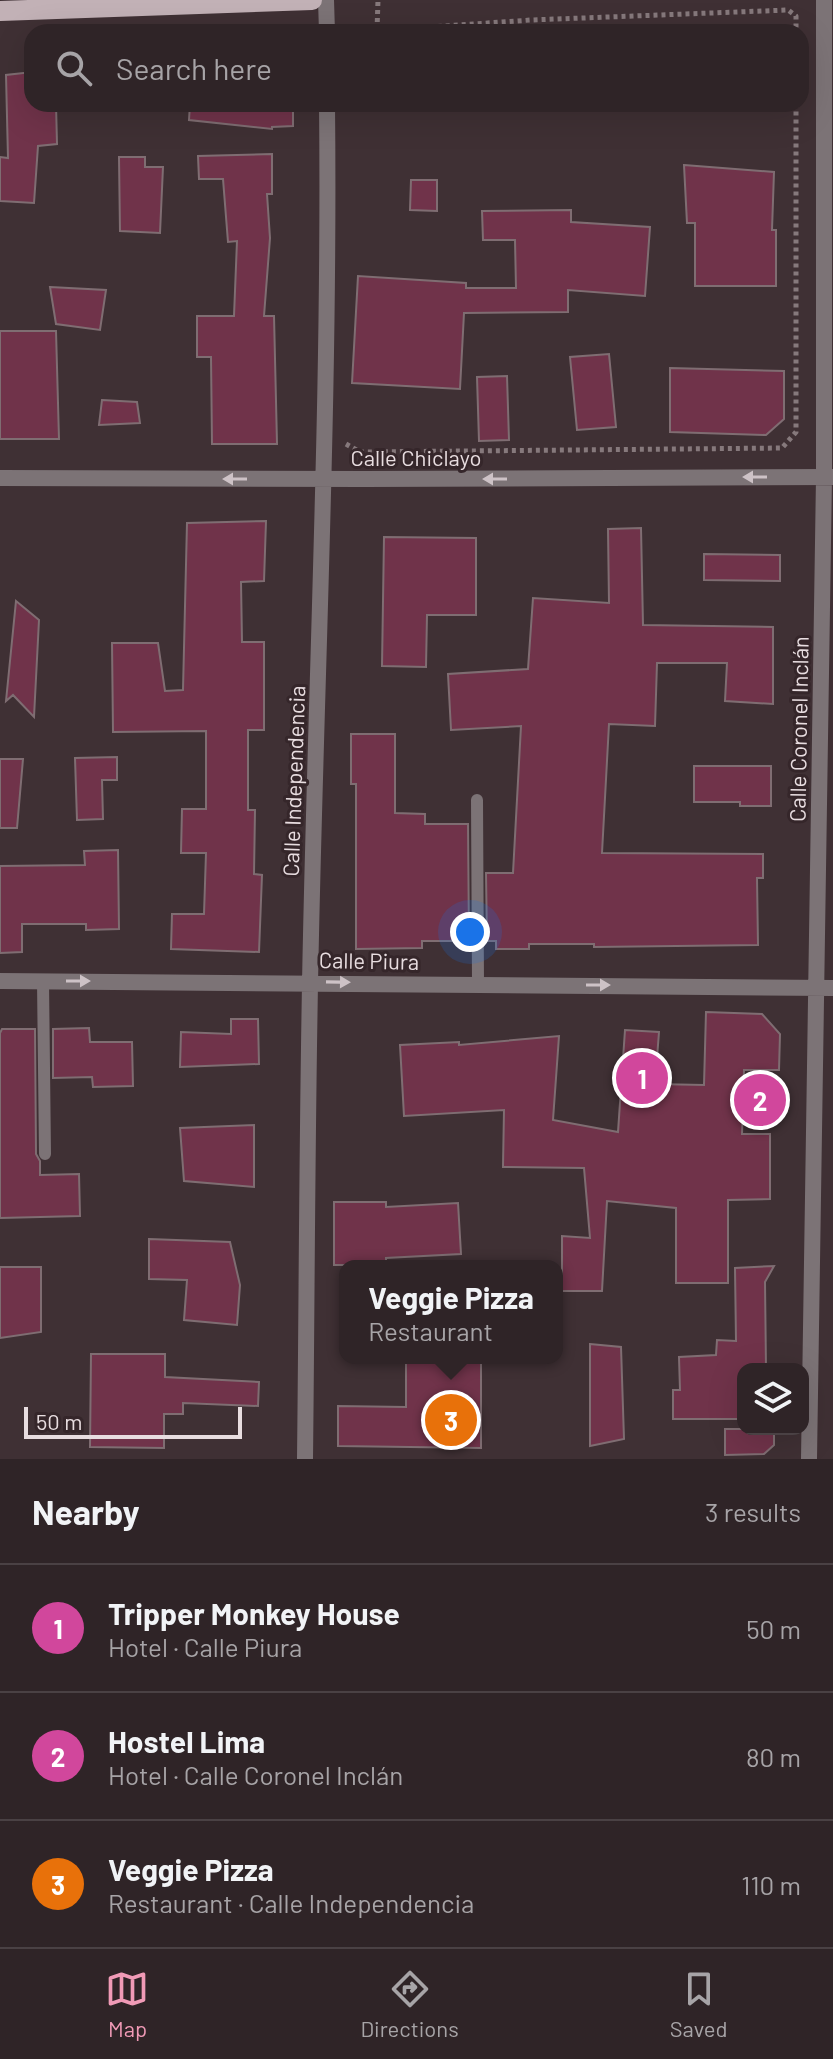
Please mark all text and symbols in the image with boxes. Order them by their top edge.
search box [24,24,809,112]
icon: search [52,46,96,90]
text: Search here [116,50,272,86]
street label: Calle Chiclayo [351,444,481,470]
one-way arrow [742,471,767,483]
one-way arrow [222,473,247,485]
one-way arrow [482,473,507,485]
street label: Calle Coronel Inclán [783,636,813,822]
street label: Calle Independencia [277,685,309,877]
your location [450,912,490,952]
street label: Calle Piura [319,946,419,974]
one-way arrow [66,975,91,987]
one-way arrow [326,976,351,988]
one-way arrow [586,979,611,991]
pin: 1 [616,1048,668,1108]
pin: 2 [734,1070,786,1130]
popup [339,1260,563,1364]
text: Veggie Pizza [368,1279,534,1315]
text: Restaurant [368,1315,493,1346]
map controls [737,1363,809,1435]
button: layers [737,1363,809,1435]
pin: 3 [425,1390,477,1450]
scale bar [24,1403,242,1439]
text: 50 m [36,1408,82,1434]
text: Nearby [32,1491,140,1532]
text: 3 results [705,1496,801,1527]
text: Tripper Monkey House [108,1595,400,1631]
text: 1 [53,1613,63,1644]
text: 50 m [746,1613,801,1644]
text: Hotel · Calle Piura [108,1631,302,1662]
text: Hostel Lima [108,1723,265,1759]
text: 2 [51,1741,65,1772]
text: 80 m [746,1741,801,1772]
text: Hotel · Calle Coronel Inclán [108,1759,403,1790]
text: Veggie Pizza [108,1851,274,1887]
text: 3 [51,1869,65,1900]
text: 110 m [741,1869,801,1900]
text: Restaurant · Calle Independencia [108,1887,474,1918]
tab: Map [105,1967,149,2041]
tab: Directions [360,1967,459,2041]
tab: Saved [670,1967,727,2041]

